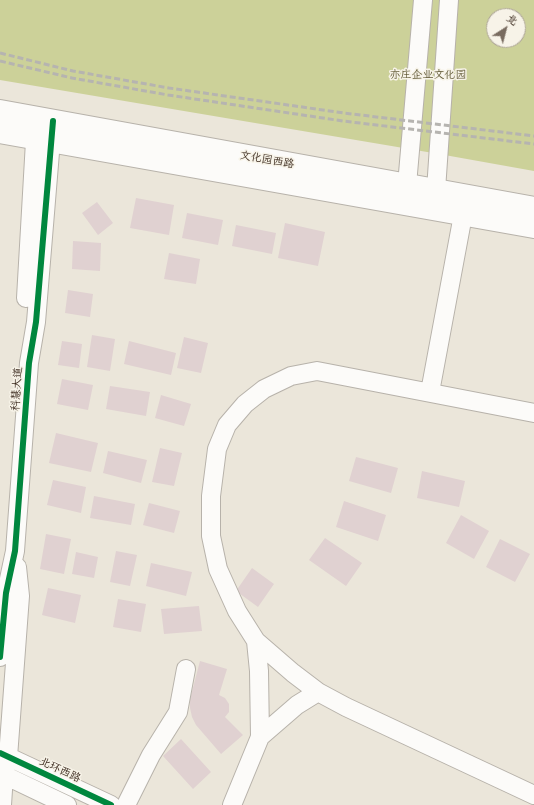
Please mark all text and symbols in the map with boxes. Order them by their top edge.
north arrow [486,8,526,48]
text: 北 [503,9,522,29]
park label: 亦庄企业文化园 [390,68,466,82]
street label: 文化园西路 [239,149,295,171]
street label: 科慧大道 [9,367,25,411]
street label: 北环西路 [37,755,83,785]

